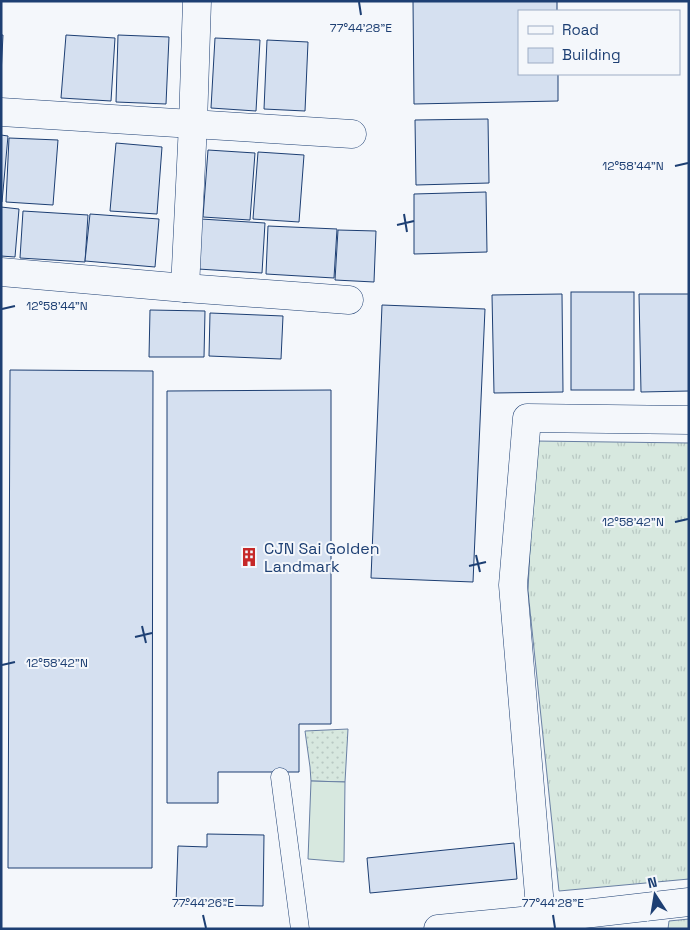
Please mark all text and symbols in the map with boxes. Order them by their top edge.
legend [518,10,680,75]
text: 77°44'28"E [330,20,392,36]
text: Road [562,20,599,39]
text: Building [562,45,621,64]
text: 12°58'44"N [602,158,664,174]
text: 12°58'44"N [26,298,88,314]
text: 12°58'42"N [602,514,664,530]
place label: CJN Sai Golden Landmark [264,538,380,577]
building icon: CJN Sai Golden Landmark [238,546,260,568]
text: 12°58'42"N [26,655,88,671]
north arrow [630,870,680,920]
text: N [646,873,659,892]
text: 77°44'26"E [172,895,234,911]
text: 77°44'28"E [522,895,584,911]

